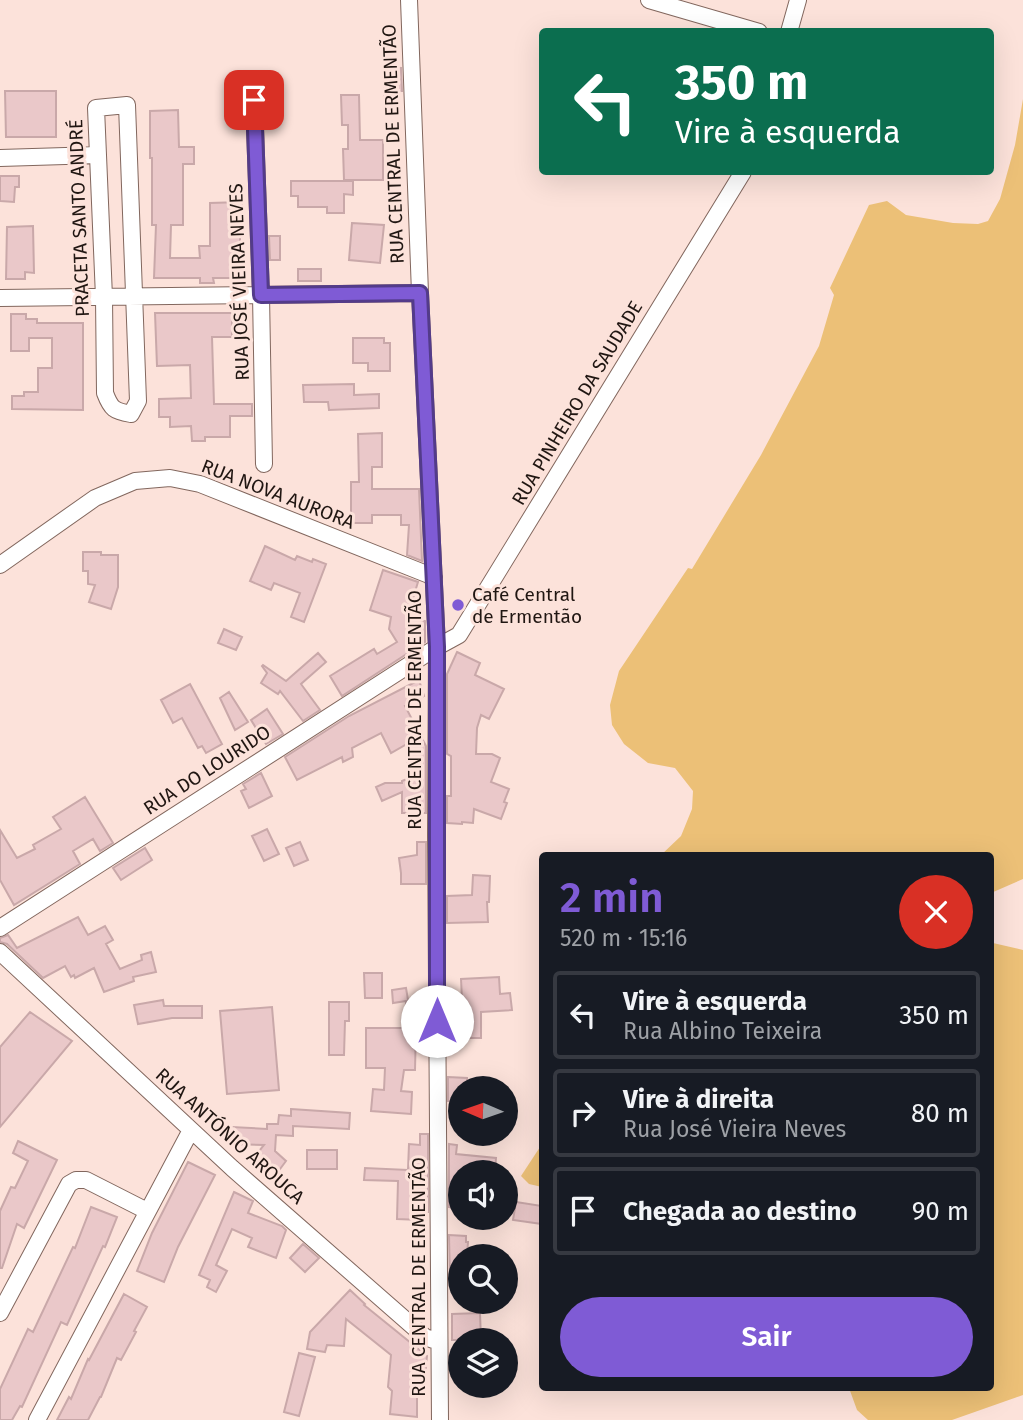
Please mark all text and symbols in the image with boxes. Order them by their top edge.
street label: RUA CENTRAL DE ERMENTÃO [377,24,409,264]
text: 350 m [675,53,808,112]
icon: left [560,56,651,147]
pin [224,70,284,130]
icon: arrive [235,81,273,119]
text: Vire à esquerda [675,113,901,151]
street label: PRACETA SANTO ANDRÉ [64,119,94,317]
street label: RUA JOSÉ VIEIRA NEVES [224,183,254,381]
street label: RUA PINHEIRO DA SAUDADE [507,297,647,509]
street label: RUA NOVA AURORA [198,454,358,534]
place label: Café Central de Ermentão [472,583,582,628]
street label: RUA CENTRAL DE ERMENTÃO [403,590,426,830]
marker: Café Central de Ermentão [450,597,466,613]
street label: RUA DO LOURIDO [139,720,275,820]
text: 2 min [560,873,664,923]
button: close [899,875,973,949]
text: 520 m · 15:16 [560,924,687,952]
position arrow [400,984,474,1058]
text: Vire à esquerda [623,986,807,1017]
icon: left [564,996,602,1034]
text: 350 m [899,1000,969,1031]
text: Rua Albino Teixeira [623,1017,822,1045]
street label: RUA ANTÓNIO AROUCA [151,1063,309,1209]
north arrow [448,1076,518,1146]
map controls [448,1076,518,1398]
text: Vire à direita [623,1084,774,1115]
icon: right [564,1094,602,1132]
text: 80 m [911,1098,969,1129]
text: Rua José Vieira Neves [623,1115,846,1143]
street label: RUA CENTRAL DE ERMENTÃO [407,1157,430,1397]
button: sound [448,1160,518,1230]
icon: arrive [564,1192,602,1230]
text: Chegada ao destino [623,1196,857,1227]
text: 90 m [912,1196,969,1227]
button: search [448,1244,518,1314]
button: Sair [560,1297,973,1377]
button: layers [448,1328,518,1398]

